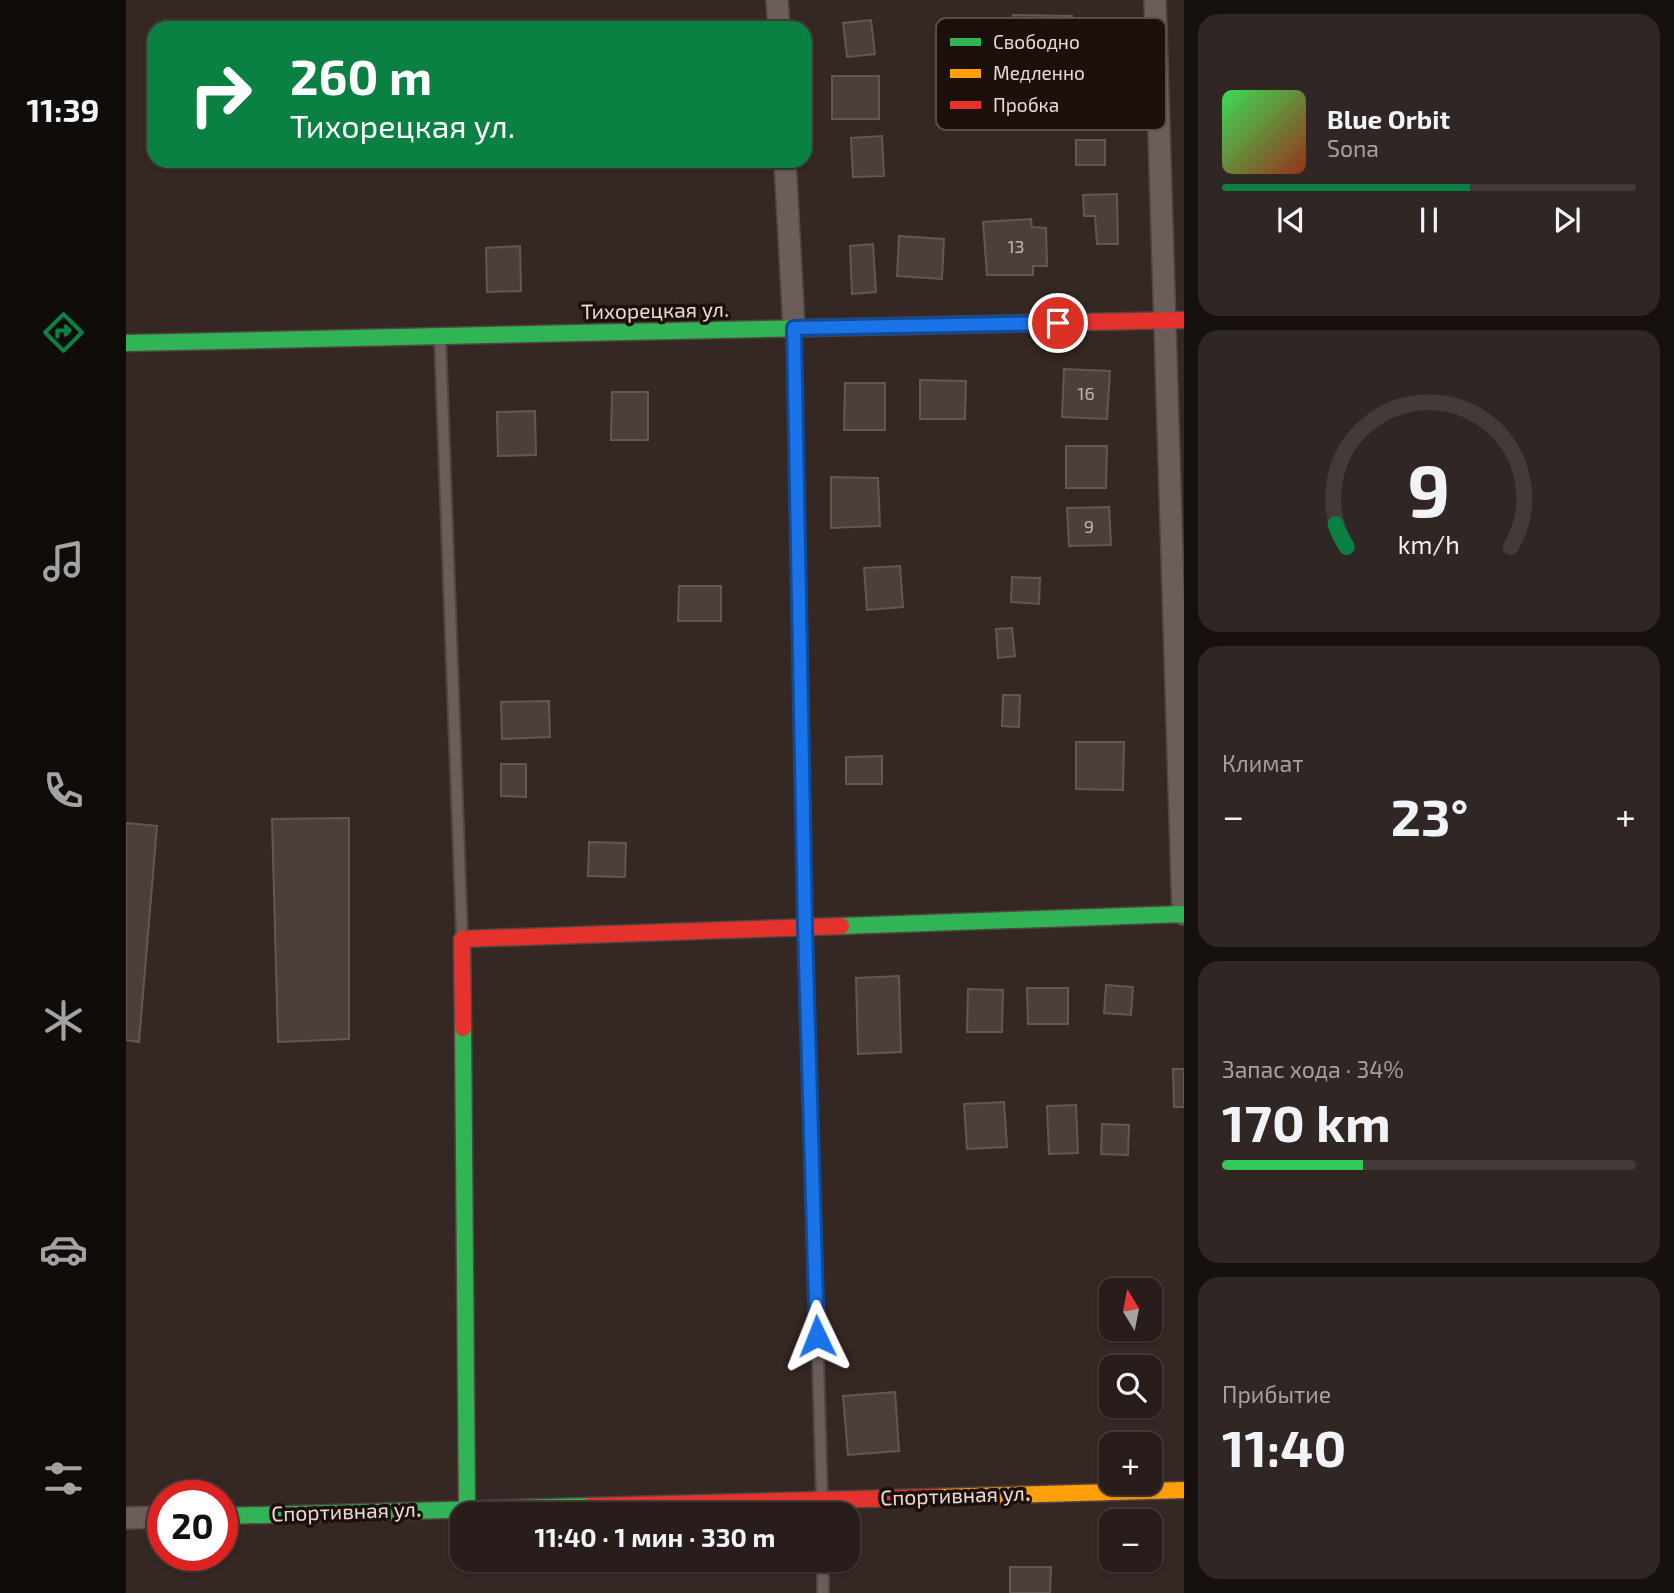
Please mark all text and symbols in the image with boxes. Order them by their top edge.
legend [936,18,1166,130]
text: Свободно [993,30,1080,53]
text: 260 m [290,46,432,105]
icon: right [175,49,266,140]
text: Медленно [993,61,1085,84]
text: 11:39 [27,90,99,128]
text: Пробка [993,93,1059,116]
text: Blue Orbit [1327,103,1450,134]
text: Тихорецкая ул. [290,106,515,144]
text: Sona [1327,134,1379,162]
icon: previous [1272,201,1310,239]
icon: pause [1410,201,1448,239]
icon: next [1548,201,1586,239]
house number: 13 [1007,235,1025,257]
pin [1028,293,1088,353]
street label: Тихорецкая ул. [581,296,729,324]
icon: arrive [1039,304,1077,342]
icon: directions [39,308,88,357]
house number: 16 [1077,382,1095,404]
text: 9 [1408,444,1450,532]
house number: 9 [1084,515,1094,537]
text: km/h [1398,528,1460,558]
icon: music [39,537,88,586]
text: Климат [1222,749,1303,777]
icon: phone [39,766,88,815]
text: 23° [1391,784,1468,846]
text: − [1222,792,1244,838]
text: + [1615,792,1636,838]
icon: climate [39,996,88,1045]
text: Запас хода · 34% [1222,1055,1404,1083]
text: 170 km [1222,1090,1391,1152]
icon: car [39,1225,88,1274]
north arrow [1099,1278,1162,1340]
map controls [1099,1278,1162,1572]
position arrow [780,1299,854,1373]
button: search [1099,1355,1162,1418]
text: Прибытие [1222,1380,1331,1408]
text: 11:40 [1222,1415,1346,1477]
button: + [1099,1432,1162,1495]
icon: filters [39,1454,88,1503]
street label: Спортивная ул. [880,1479,1030,1511]
speed limit sign: 20 [147,1480,238,1571]
street label: Спортивная ул. [271,1495,421,1527]
button: − [1099,1509,1162,1572]
text: 11:40 · 1 мин · 330 m [535,1521,775,1552]

